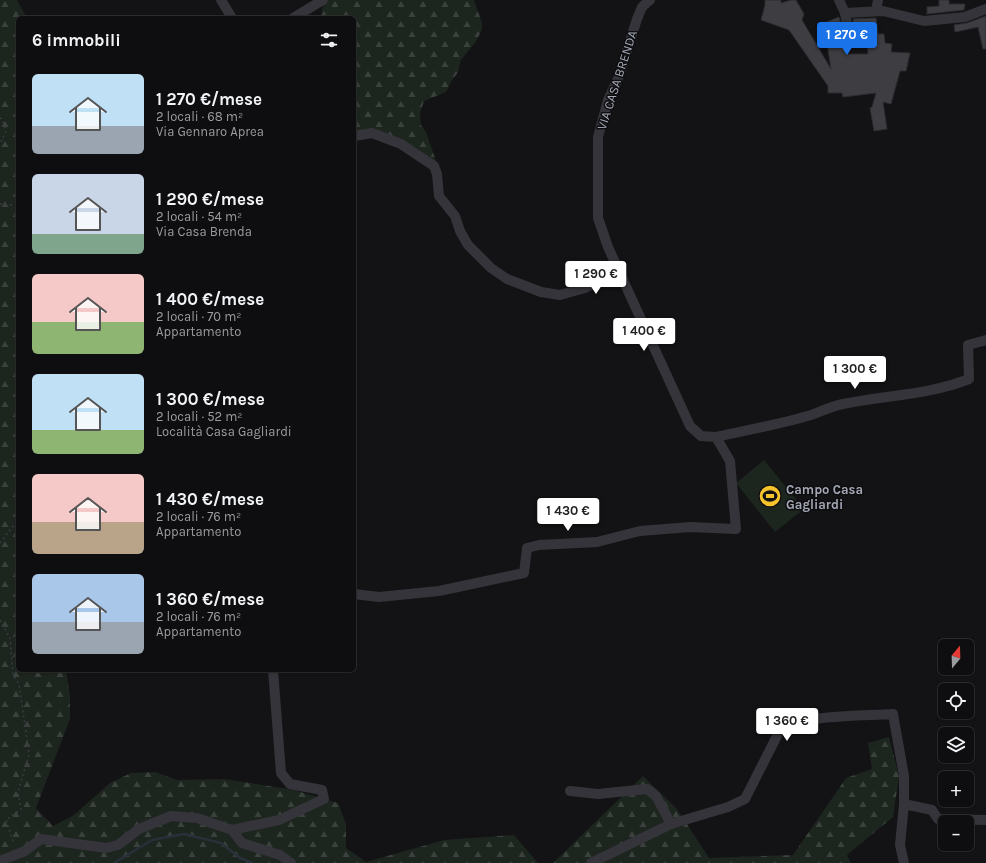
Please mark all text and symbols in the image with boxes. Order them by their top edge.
pin: 1 270 € [810,22,884,56]
text: 1 270 € [826,27,868,42]
street label: VIA CASA BRENDA [594,28,640,132]
icon: filters [318,29,340,51]
text: 6 immobili [32,30,121,50]
text: 1 270 €/mese [156,89,262,109]
icon: home [64,90,112,138]
text: 2 locali · 68 m² [156,109,243,124]
text: Via Gennaro Aprea [156,124,264,139]
text: 1 290 €/mese [156,189,264,209]
icon: home [64,190,112,238]
text: 2 locali · 54 m² [156,209,242,224]
text: Via Casa Brenda [156,224,252,239]
pin: 1 290 € [559,261,633,295]
text: 1 290 € [574,266,618,281]
text: 1 400 €/mese [156,289,264,309]
icon: home [64,290,112,338]
text: 2 locali · 70 m² [156,309,242,324]
pin: 1 400 € [607,318,681,352]
text: 1 400 € [622,323,666,338]
text: Appartamento [156,324,241,339]
pin: 1 300 € [818,356,892,390]
text: 1 300 € [833,361,877,376]
text: 1 300 €/mese [156,389,265,409]
icon: home [64,390,112,438]
text: 2 locali · 52 m² [156,409,243,424]
text: Località Casa Gagliardi [156,424,292,439]
place label: Campo Casa Gagliardi [786,482,863,512]
sports icon: Campo Casa Gagliardi [757,483,783,509]
text: 1 430 €/mese [156,489,264,509]
icon: home [64,490,112,538]
pin: 1 430 € [531,498,605,532]
text: 1 430 € [546,503,590,518]
text: 2 locali · 76 m² [156,509,241,524]
text: Appartamento [156,524,241,539]
text: 1 360 €/mese [156,589,264,609]
icon: home [64,590,112,638]
text: 2 locali · 76 m² [156,609,241,624]
text: Appartamento [156,624,241,639]
north arrow [938,639,974,675]
map controls [938,639,974,851]
button: locate [938,683,974,719]
pin: 1 360 € [750,708,824,742]
text: 1 360 € [765,713,809,728]
button: layers [938,727,974,763]
button: + [938,771,974,807]
button: − [938,815,974,851]

